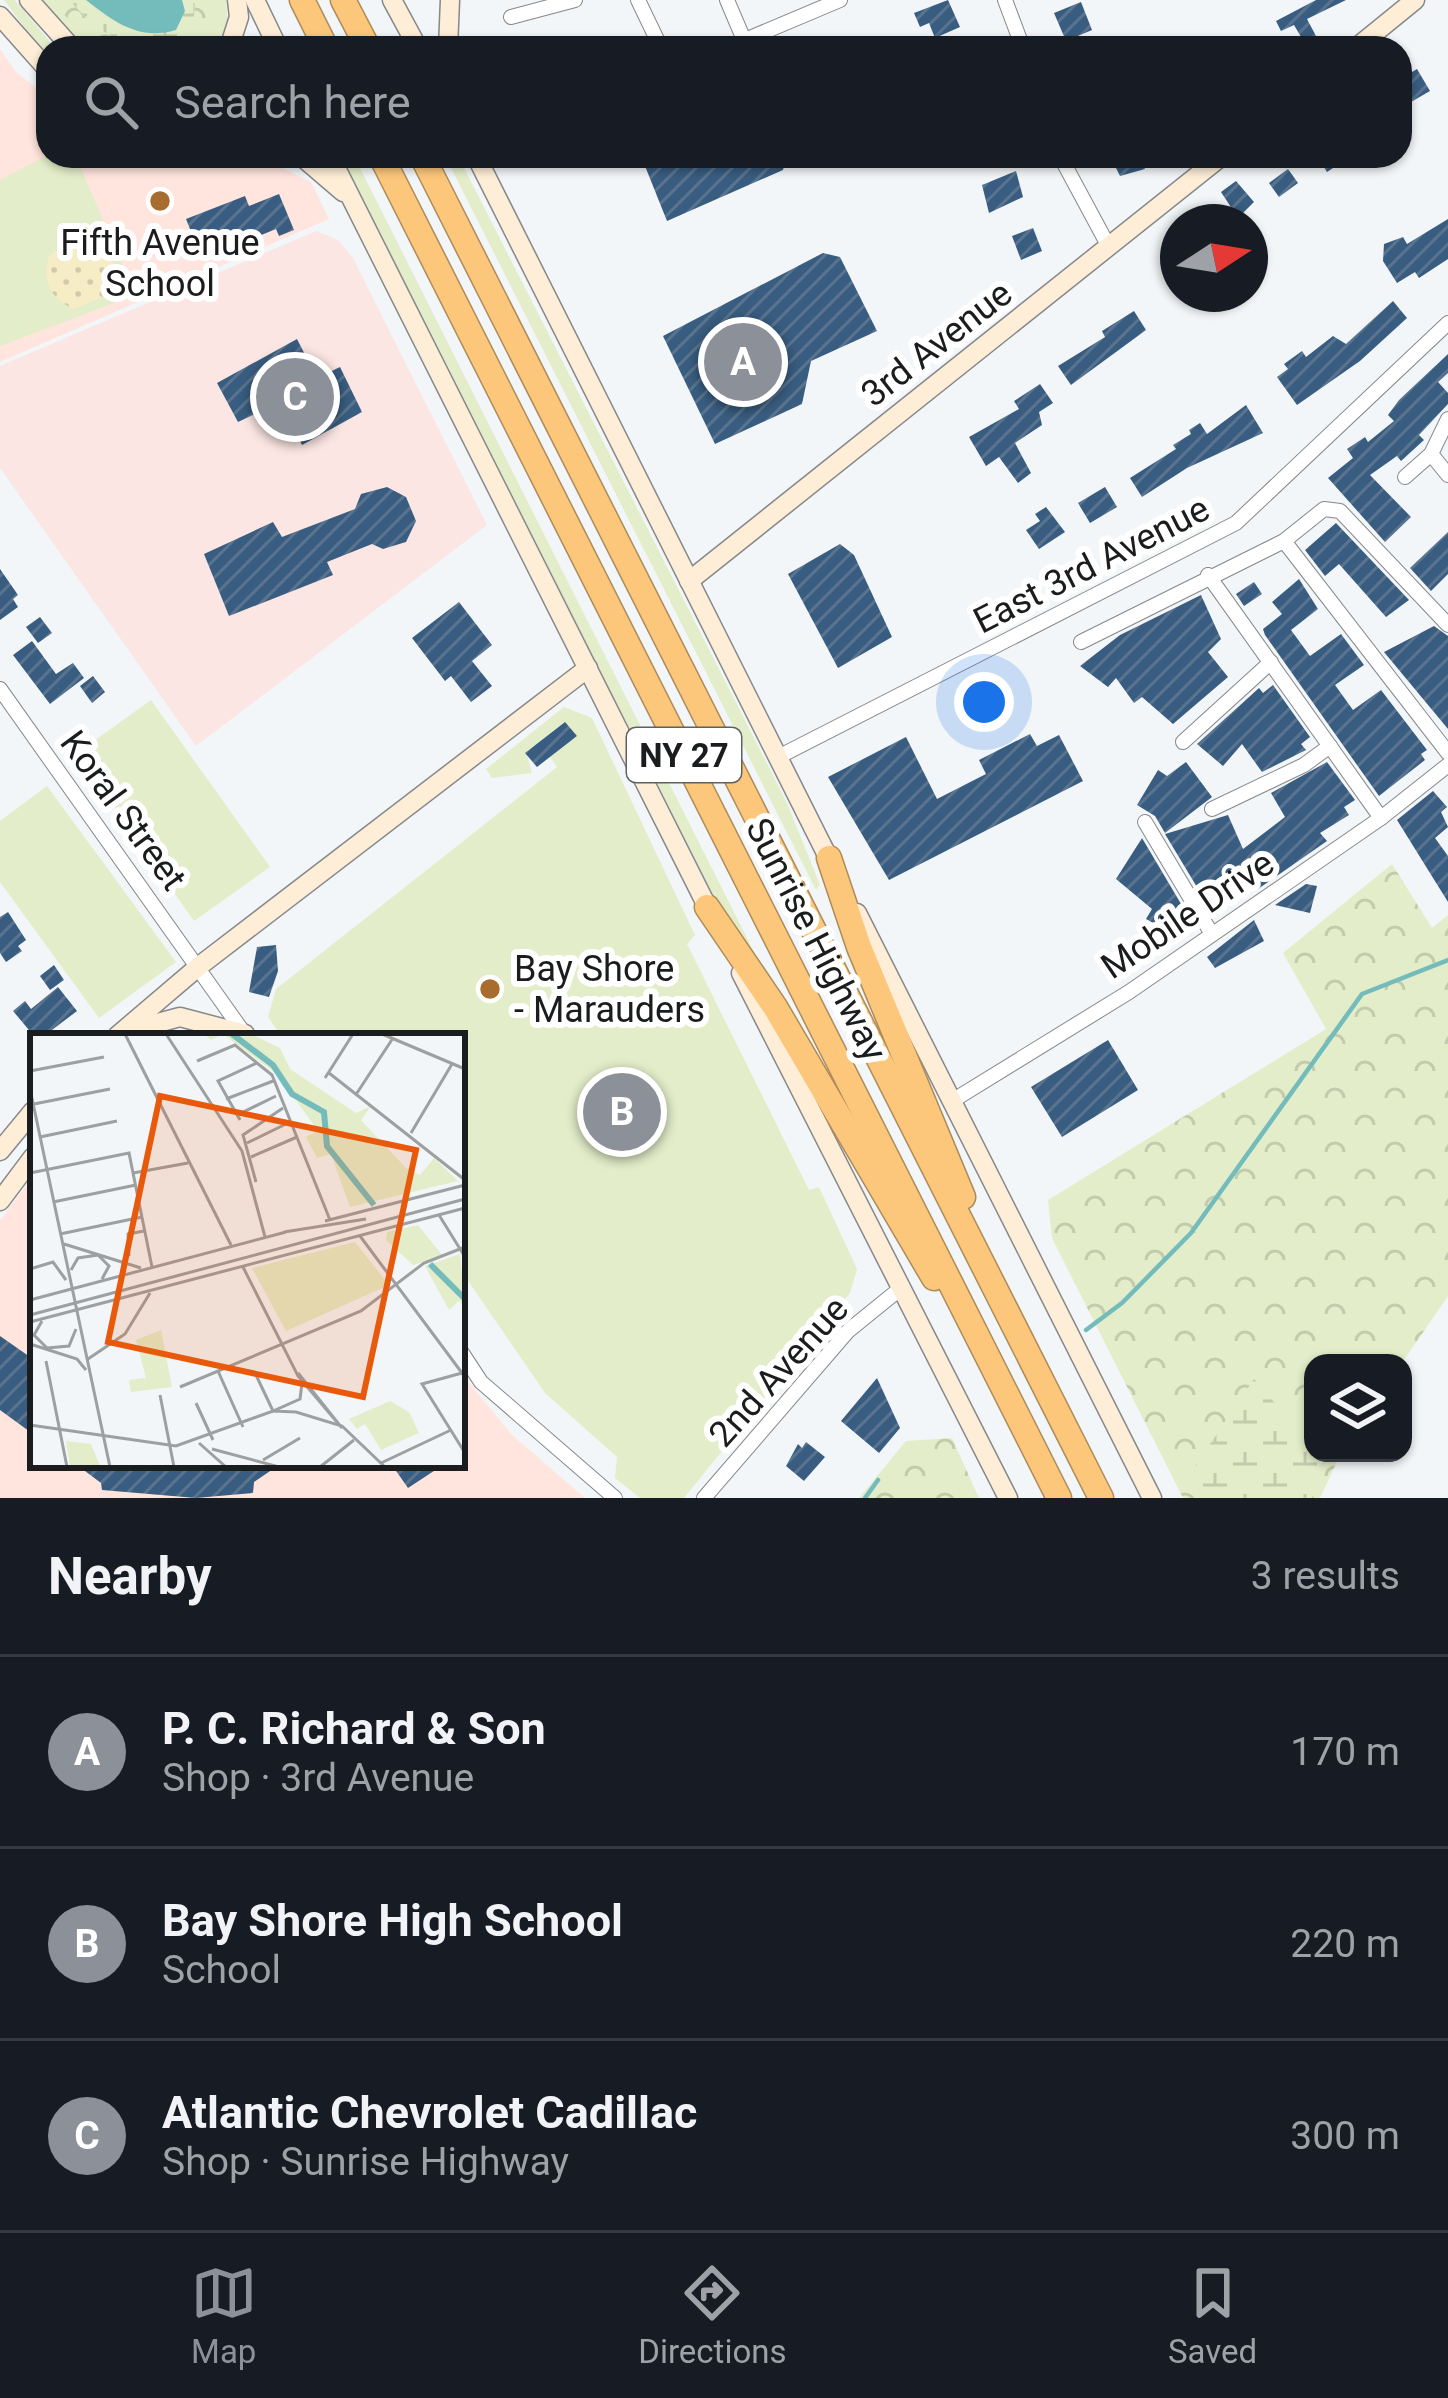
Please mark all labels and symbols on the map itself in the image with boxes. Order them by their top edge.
marker: Fifth Avenue School [147,188,173,214]
north arrow [1160,204,1268,312]
place label: Fifth Avenue School [60,222,260,305]
street label: 3rd Avenue [853,272,1020,415]
pin: A [704,317,782,407]
pin: C [256,352,334,442]
street label: East 3rd Avenue [967,488,1216,642]
your location [954,672,1014,732]
street label: Koral Street [51,723,195,898]
road number: NY 27 [627,728,741,782]
street label: Sunrise Highway [737,811,895,1068]
street label: Mobile Drive [1093,842,1282,988]
place label: Bay Shore - Marauders [514,948,705,1031]
marker: Bay Shore - Marauders [477,976,503,1002]
inset map [30,1033,465,1468]
pin: B [583,1067,661,1157]
street label: 2nd Avenue [701,1288,857,1455]

